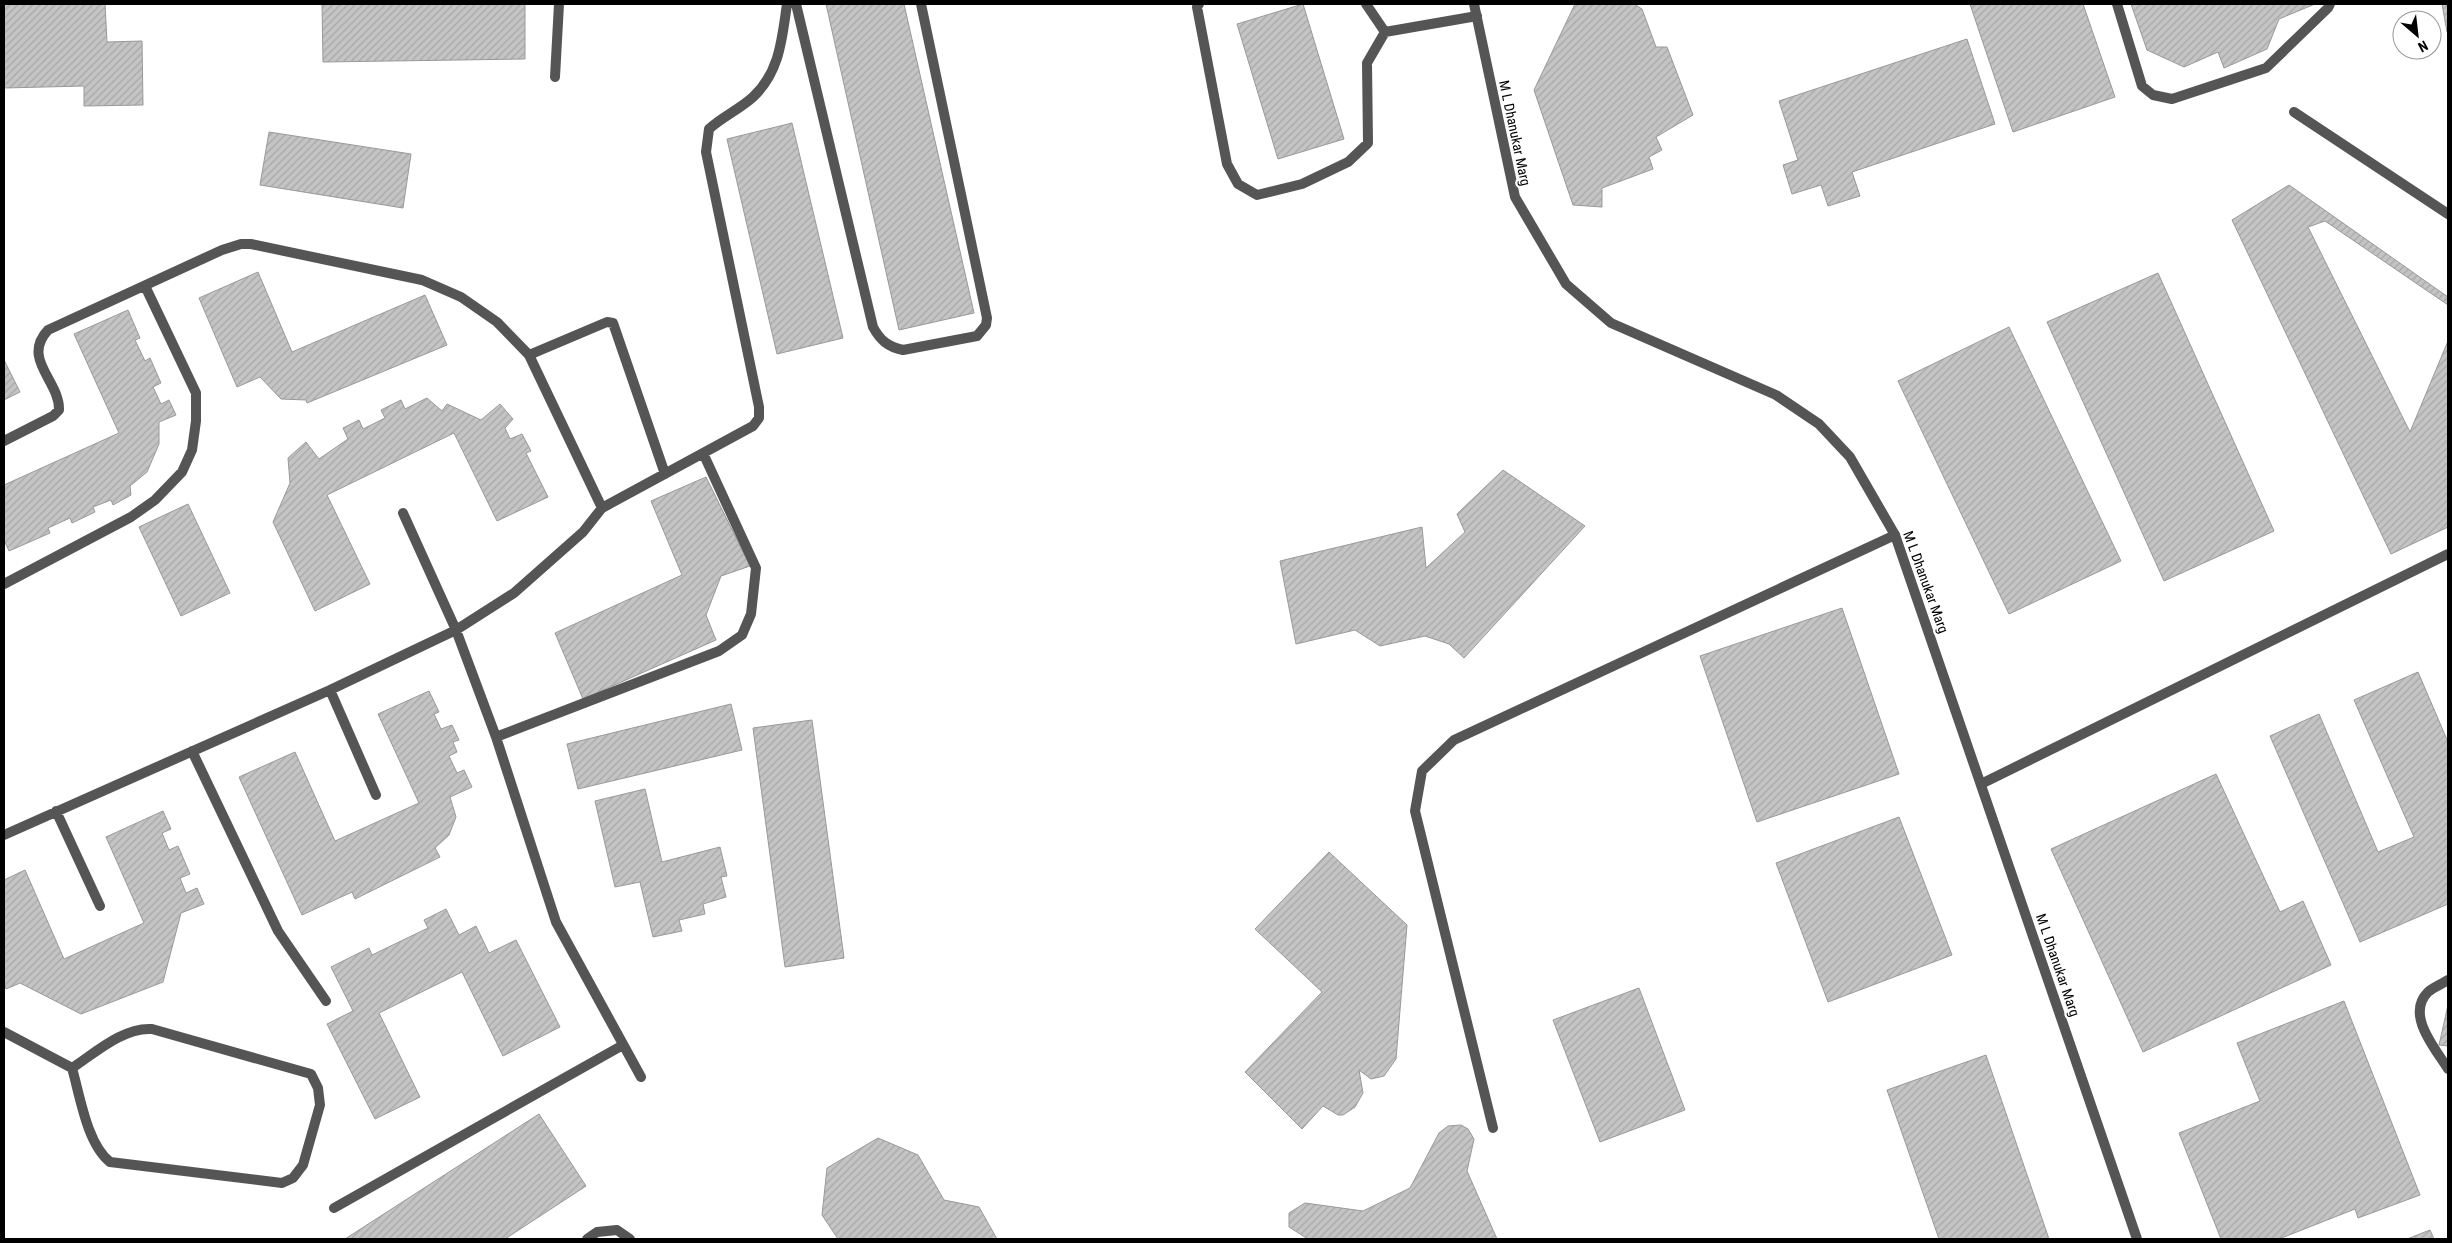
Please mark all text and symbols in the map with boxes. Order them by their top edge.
north arrow [2392,10,2442,60]
text: N [2416,37,2431,56]
street label: M L Dhanukar Marg [1496,79,1534,187]
street label: M L Dhanukar Marg [1900,529,1952,635]
street label: M L Dhanukar Marg [2033,912,2083,1018]

